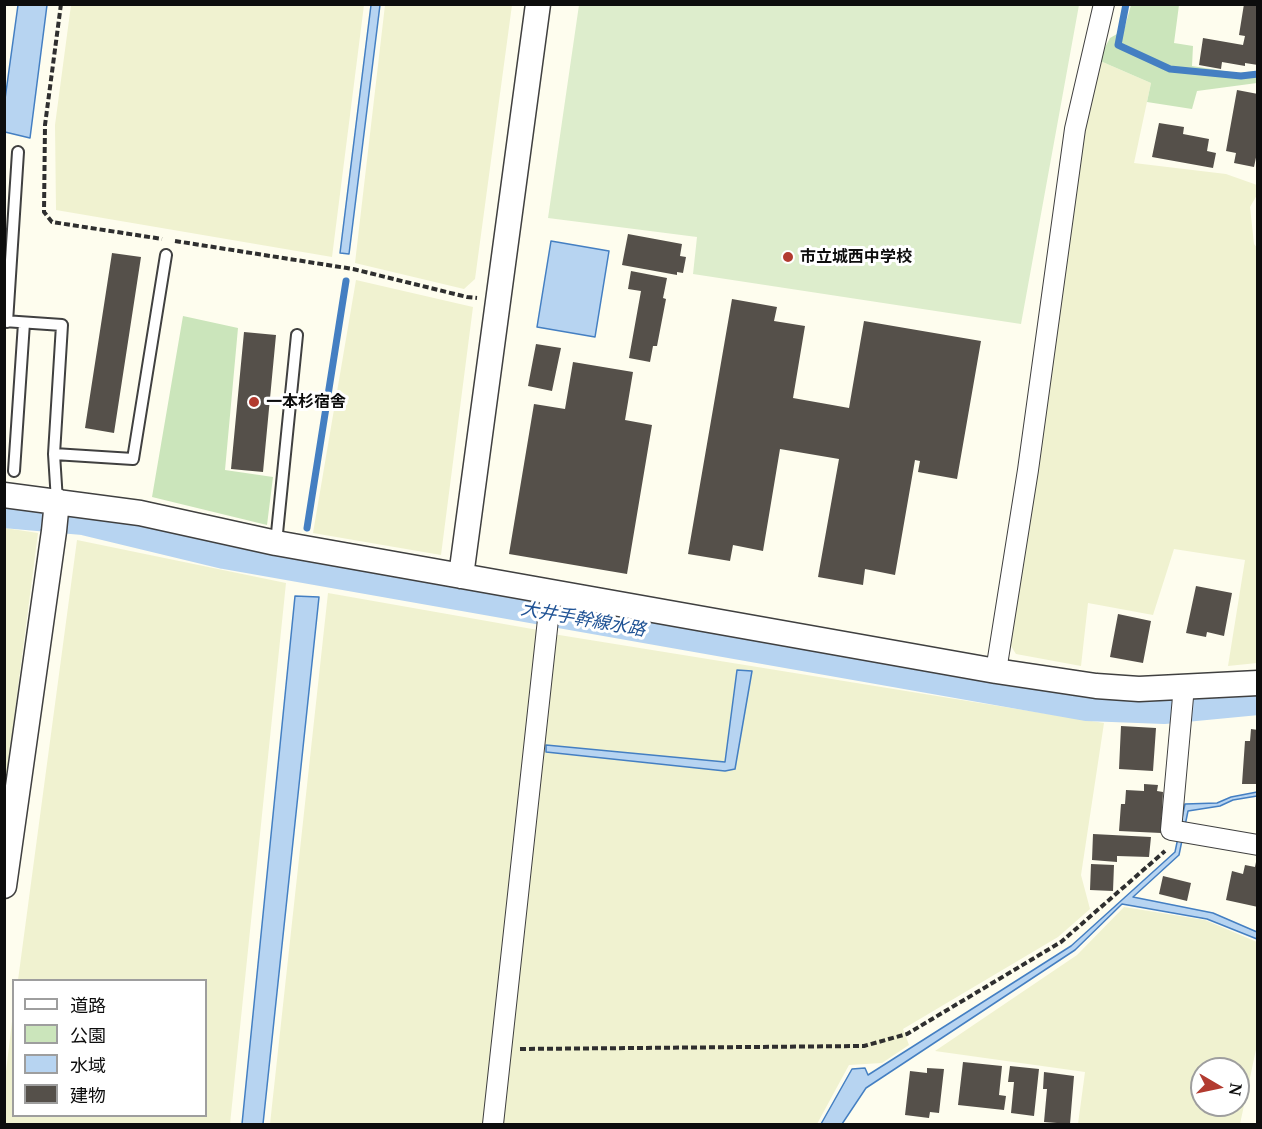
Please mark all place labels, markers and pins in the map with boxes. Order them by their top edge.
place label: 市立城西中学校 [800,247,912,267]
marker: 市立城西中学校 [781,250,795,264]
place label: 一本杉宿舎 [266,392,346,412]
marker: 一本杉宿舎 [247,395,261,409]

